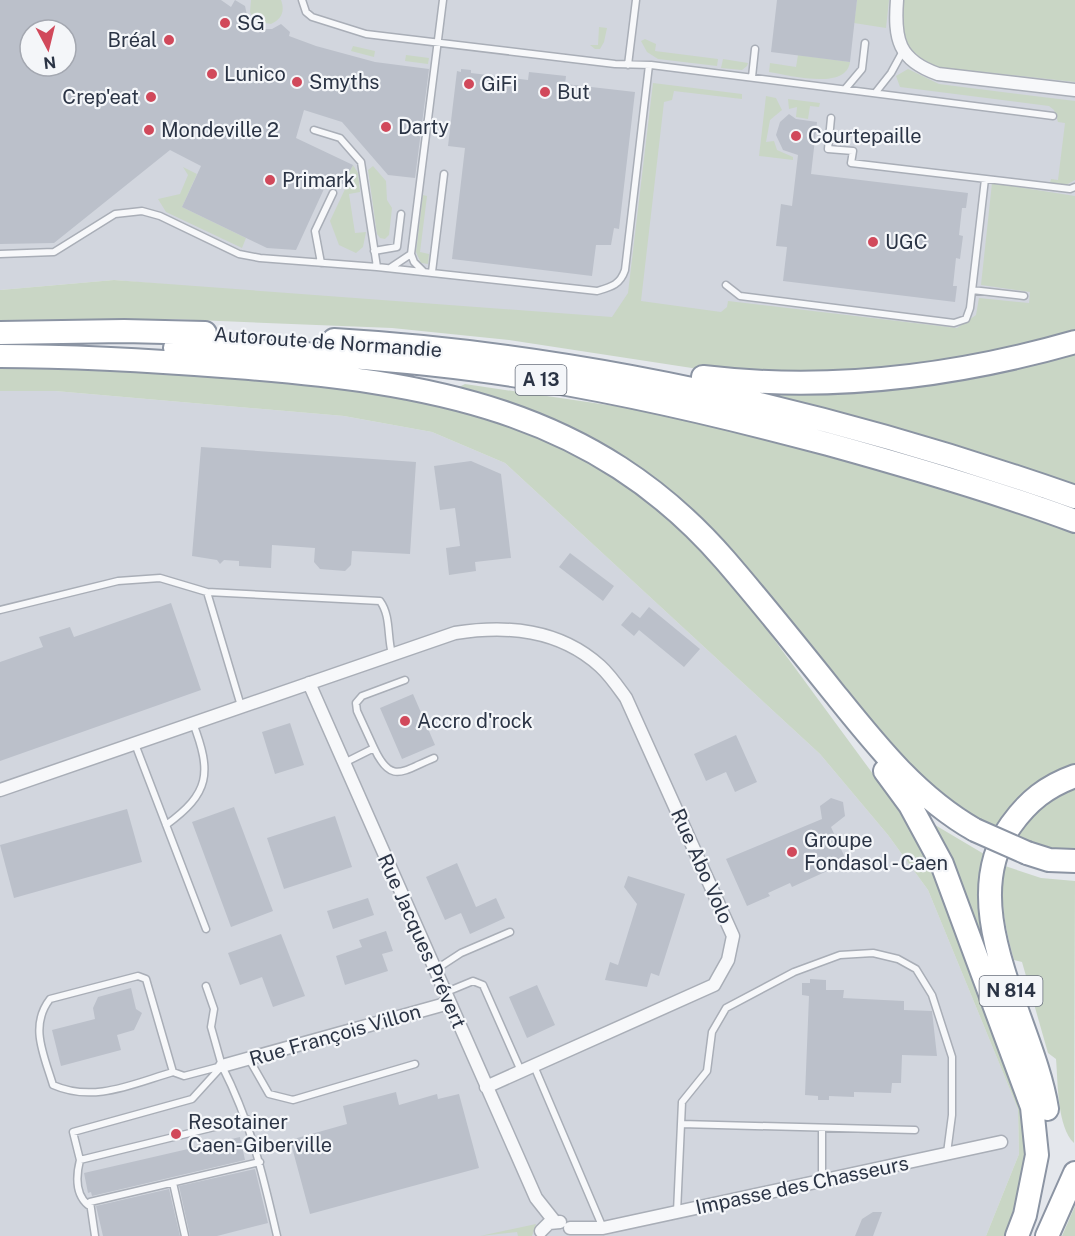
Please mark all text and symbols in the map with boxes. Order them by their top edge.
place label: SG [237,11,265,35]
marker: SG [218,16,232,30]
north arrow [18,18,78,78]
place label: Bréal [108,28,157,52]
marker: Bréal [162,33,176,47]
text: N [42,52,57,73]
place label: Lunico [224,62,286,86]
marker: Lunico [205,67,219,81]
place label: Smyths [309,70,379,94]
place label: GiFi [481,72,517,96]
marker: Smyths [290,75,304,89]
marker: GiFi [462,77,476,91]
place label: But [557,80,590,104]
place label: Crep'eat [62,85,139,109]
marker: But [538,85,552,99]
marker: Crep'eat [144,90,158,104]
place label: Darty [398,115,449,139]
place label: Mondeville 2 [161,118,279,142]
marker: Darty [379,120,393,134]
marker: Mondeville 2 [142,123,156,137]
place label: Courtepaille [808,124,922,148]
marker: Courtepaille [789,129,803,143]
place label: Primark [282,168,355,192]
marker: Primark [263,173,277,187]
place label: UGC [885,230,927,254]
marker: UGC [866,235,880,249]
street label: Autoroute de Normandie [213,322,443,362]
road number: A 13 [516,365,566,395]
place label: Accro d'rock [417,709,533,733]
marker: Accro d'rock [398,714,412,728]
street label: Rue Abo Volo [666,805,738,927]
place label: Groupe Fondasol - Caen [804,828,948,875]
marker: Groupe Fondasol - Caen [785,845,799,859]
street label: Rue Jacques Prévert [373,850,471,1032]
road number: N 814 [980,976,1042,1006]
street label: Rue François Villon [247,999,423,1071]
place label: Resotainer Caen-Giberville [188,1110,332,1157]
marker: Resotainer Caen-Giberville [169,1127,183,1141]
street label: Impasse des Chasseurs [693,1151,911,1219]

